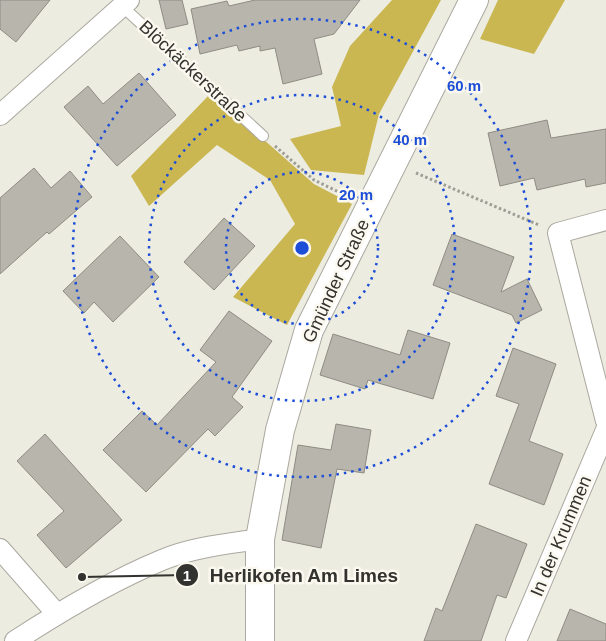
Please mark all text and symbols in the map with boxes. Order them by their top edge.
street label: Blöckäckerstraße [135,16,251,126]
text: 60 m [447,77,481,94]
text: 40 m [393,131,427,148]
text: 20 m [339,186,373,203]
street label: Gmünder Straße [299,216,373,346]
centre of rings [293,239,311,257]
street label: In der Krummen [527,473,595,599]
callout: Herlikofen Am Limes [175,558,409,592]
text: Herlikofen Am Limes [210,565,398,586]
text: 1 [183,567,191,584]

